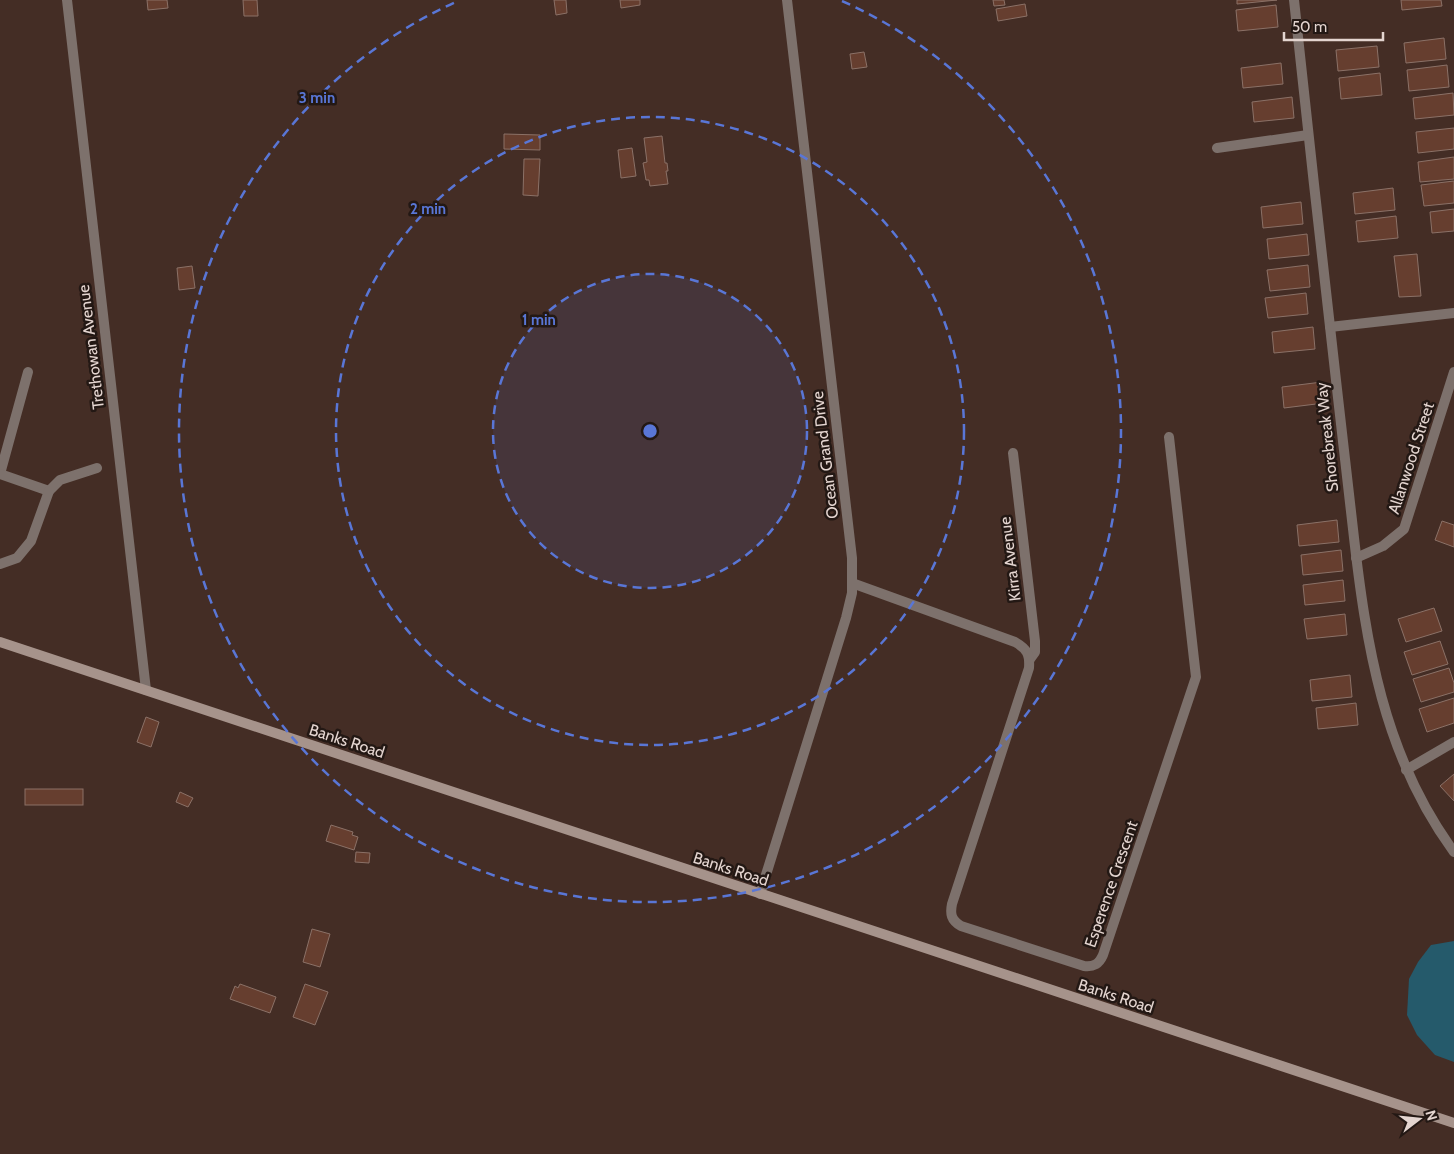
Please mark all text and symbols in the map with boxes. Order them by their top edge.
scale bar [1284,10,1383,42]
text: 50 m [1292,18,1327,36]
text: 3 min [299,89,335,107]
text: 2 min [410,200,446,218]
street label: Trethowan Avenue [74,284,108,410]
text: 1 min [522,311,556,329]
street label: Shorebreak Way [1312,381,1342,493]
street label: Ocean Grand Drive [808,390,842,520]
street label: Allanwood Street [1384,399,1438,516]
centre of rings [641,422,659,440]
street label: Kirra Avenue [995,516,1025,602]
street label: Banks Road [307,720,387,762]
street label: Esperence Crescent [1080,818,1142,950]
street label: Banks Road [691,848,771,890]
street label: Banks Road [1076,975,1156,1017]
north arrow [1394,1094,1444,1144]
text: N [1421,1108,1442,1123]

